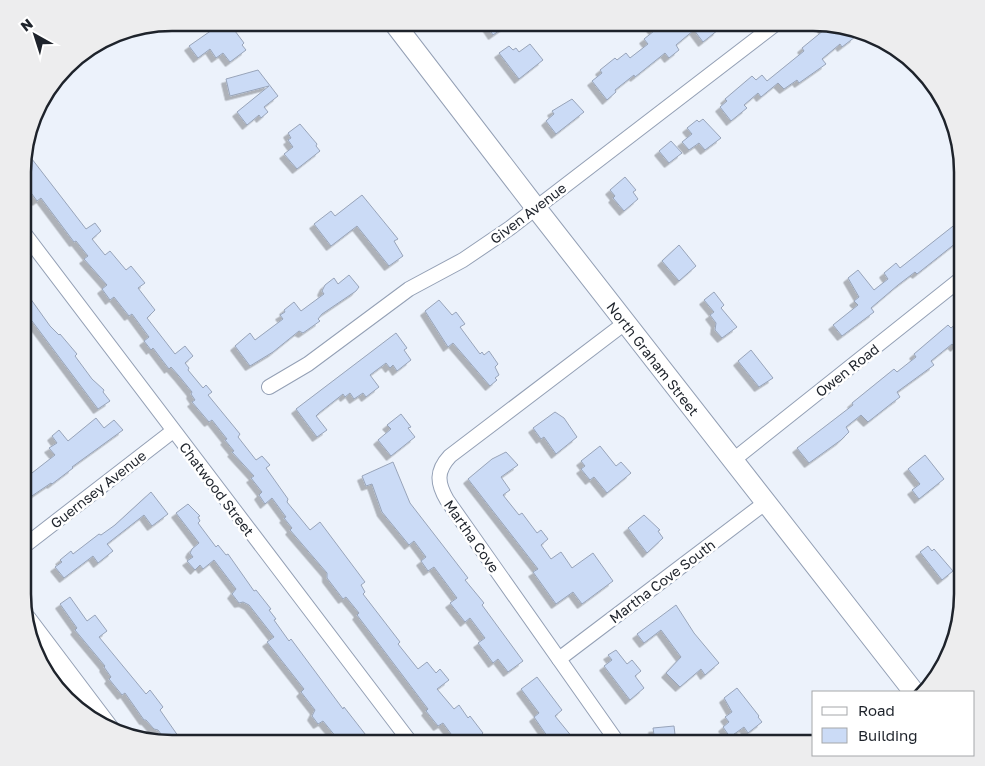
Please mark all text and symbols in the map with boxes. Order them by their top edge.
north arrow [10,10,60,60]
text: N [17,15,36,34]
street label: Given Avenue [487,179,569,247]
street label: North Graham Street [604,298,703,419]
street label: Owen Road [812,340,882,400]
street label: Chatwood Street [176,439,258,539]
street label: Guernsey Avenue [47,446,149,532]
street label: Martha Cove [441,496,503,576]
street label: Martha Cove South [606,536,718,626]
legend [812,691,975,756]
text: Road [858,701,895,719]
text: Building [858,726,918,744]

